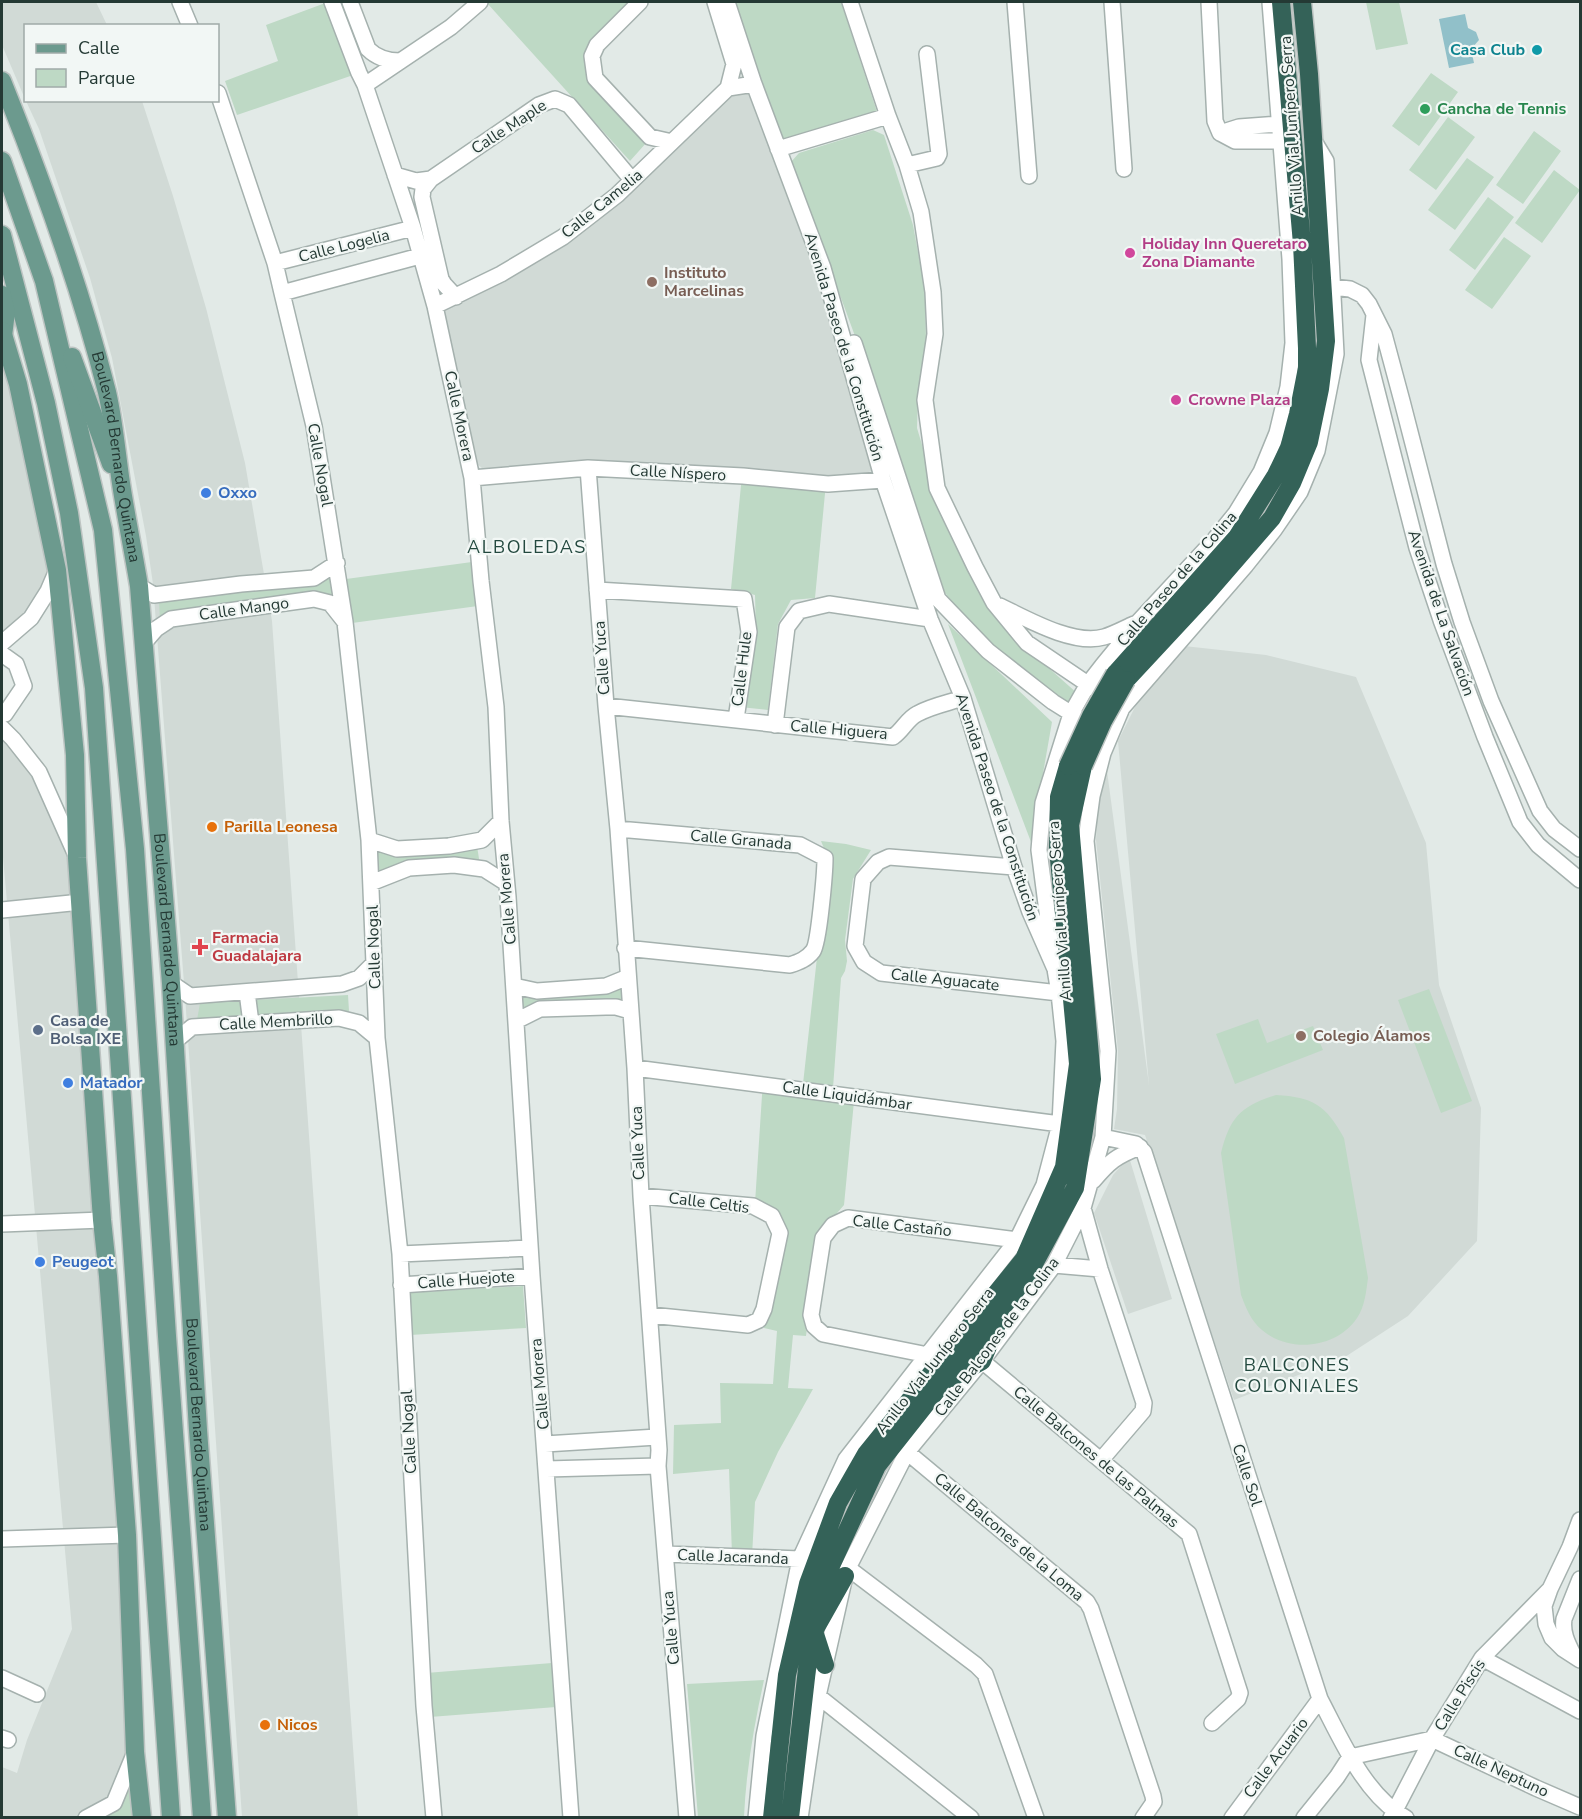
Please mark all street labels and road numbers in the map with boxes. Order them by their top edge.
street label: Anillo Vial Junípero Serra [1275,35,1309,217]
street label: Calle Maple [467,94,551,160]
street label: Calle Camelia [557,164,647,244]
street label: Calle Logelia [296,224,392,268]
street label: Avenida Paseo de la Constitución [799,230,889,464]
street label: Boulevard Bernardo Quintana [86,349,146,564]
street label: Calle Morera [439,369,479,463]
street label: Calle Nogal [302,422,338,509]
street label: Calle Níspero [629,459,727,487]
street label: Calle Paseo de la Colina [1112,507,1242,651]
street label: Avenida de La Salvación [1402,527,1480,699]
street label: Calle Mango [198,592,290,626]
street label: Calle Yuca [588,620,616,696]
street label: Calle Hule [726,630,758,708]
street label: Avenida Paseo de la Constitución [950,690,1044,924]
street label: Calle Higuera [789,715,889,745]
street label: Anillo Vial Junípero Serra [1043,820,1077,1002]
street label: Calle Granada [689,825,793,855]
street label: Boulevard Bernardo Quintana [148,832,186,1047]
street label: Calle Morera [492,852,522,946]
street label: Calle Nogal [362,904,386,990]
street label: Calle Aguacate [890,963,1000,997]
street label: Calle Membrillo [219,1008,334,1036]
street label: Calle Liquidámbar [781,1076,913,1116]
street label: Calle Yuca [626,1106,650,1180]
street label: Calle Celtis [667,1187,751,1219]
street label: Calle Castaño [851,1210,953,1242]
street label: Calle Balcones de la Colina [930,1253,1064,1421]
street label: Calle Huejote [417,1266,515,1294]
street label: Anillo Vial Junípero Serra [871,1283,999,1439]
street label: Boulevard Bernardo Quintana [180,1317,217,1532]
street label: Calle Morera [525,1337,555,1431]
street label: Calle Balcones de las Palmas [1008,1381,1184,1533]
street label: Calle Nogal [396,1389,422,1475]
street label: Calle Sol [1227,1441,1268,1509]
street label: Calle Balcones de la Loma [929,1468,1089,1606]
street label: Calle Jacaranda [677,1544,789,1570]
street label: Calle Yuca [657,1590,685,1666]
street label: Calle Piscis [1429,1655,1491,1735]
street label: Calle Acuario [1238,1713,1314,1803]
street label: Calle Neptuno [1450,1739,1552,1803]

